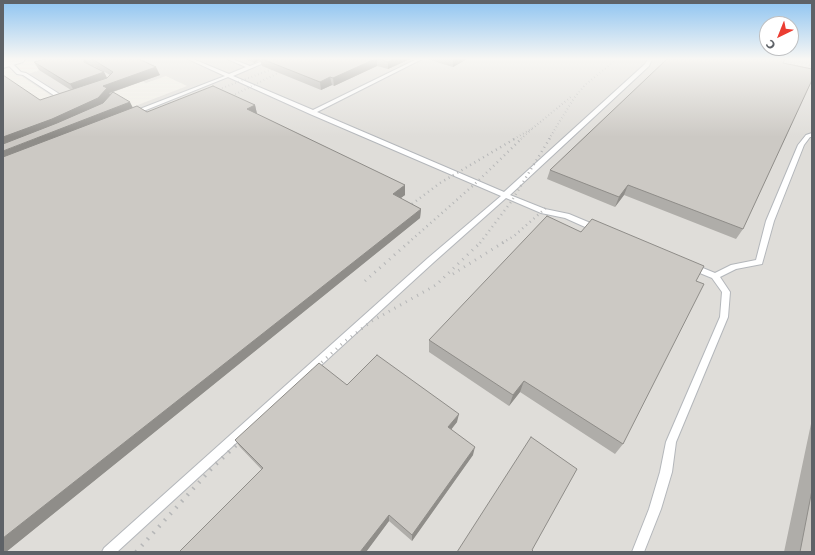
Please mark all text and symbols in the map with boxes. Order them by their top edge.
north arrow [759,16,799,56]
text: С [764,37,779,52]

